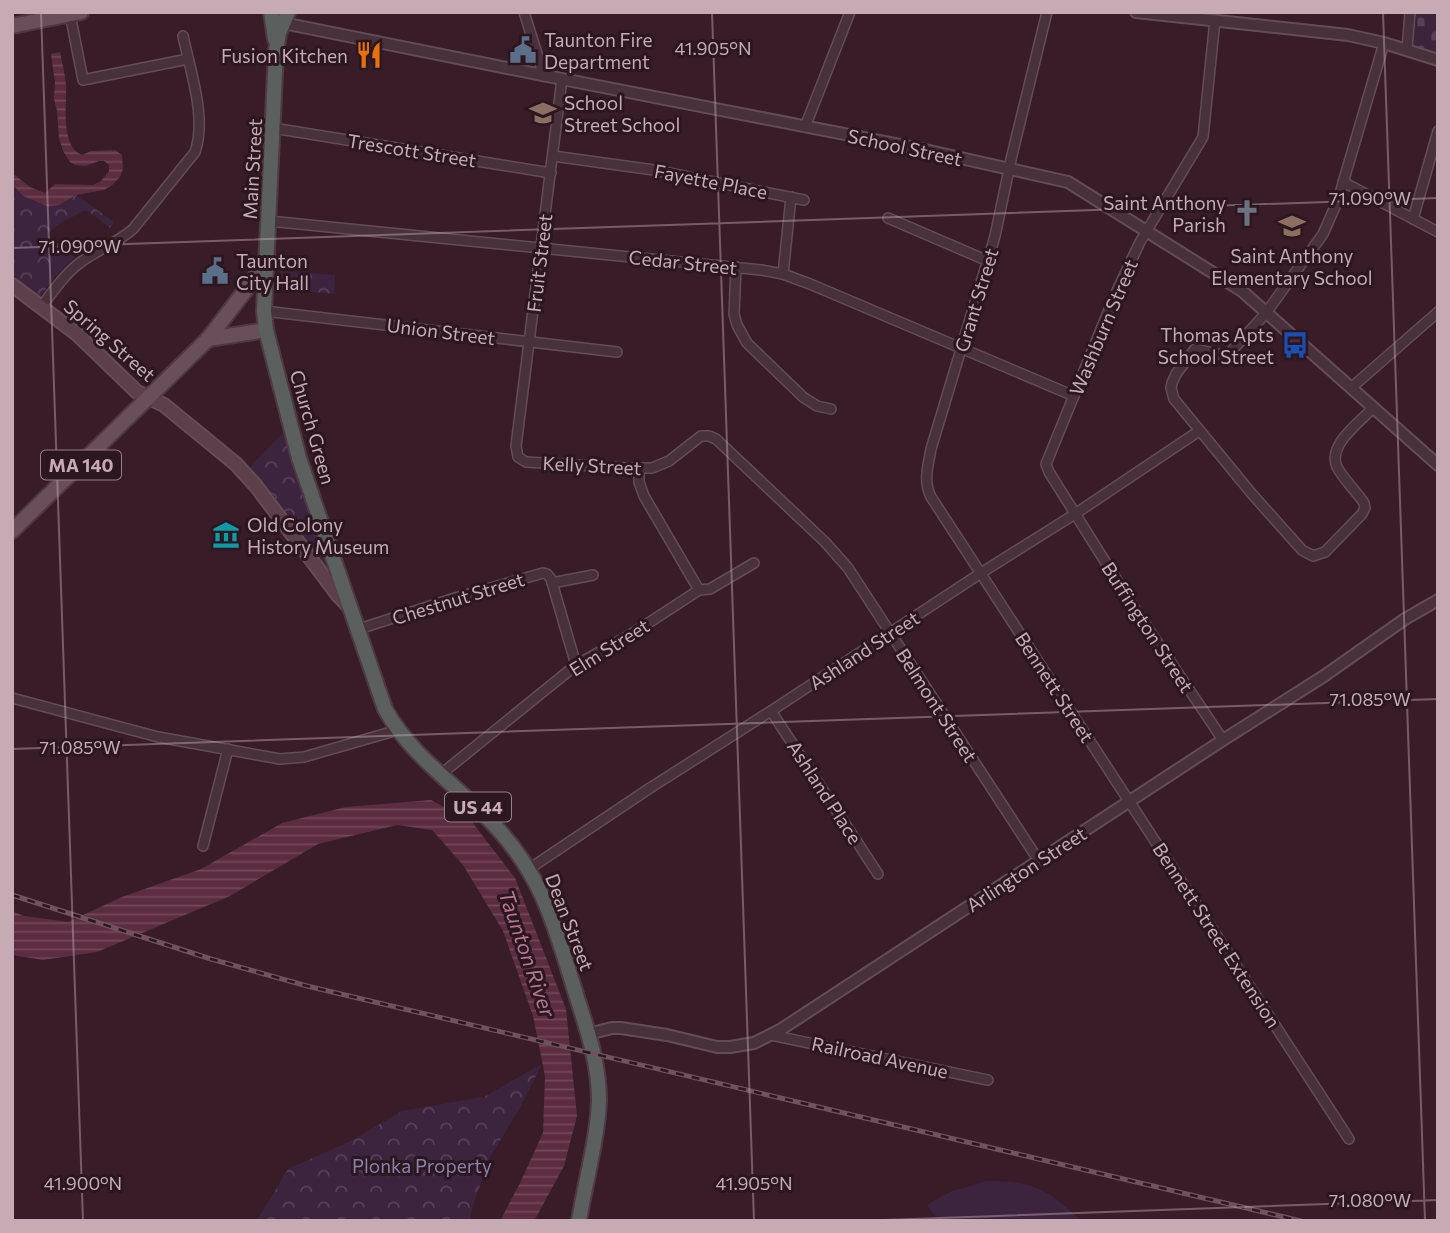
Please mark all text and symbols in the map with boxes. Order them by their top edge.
place label: Taunton Fire Department [544,28,653,73]
public building icon: Taunton Fire Department [508,35,538,65]
text: 41.905°N [675,37,751,59]
restaurant icon: Fusion Kitchen [354,40,384,70]
place label: Fusion Kitchen [221,44,348,67]
place label: School Street School [564,91,680,136]
school or university icon: School Street School [528,98,558,128]
street label: Main Street [238,118,266,220]
street label: School Street [846,124,964,170]
street label: Trescott Street [346,128,478,172]
street label: Fayette Place [652,159,770,203]
text: 71.090°W [1329,187,1411,209]
place label: Saint Anthony Parish [1103,191,1226,236]
church icon: Saint Anthony Parish [1232,198,1262,228]
school or university icon: Saint Anthony Elementary School [1277,211,1307,241]
street label: Fruit Street [522,212,556,313]
text: 71.090°W [39,235,121,257]
place label: Saint Anthony Elementary School [1211,244,1373,289]
street label: Cedar Street [628,245,739,279]
street label: Grant Street [949,245,1003,355]
place label: Taunton City Hall [236,249,309,294]
street label: Washburn Street [1064,255,1142,398]
public building icon: Taunton City Hall [200,256,230,286]
street label: Spring Street [60,294,160,386]
street label: Union Street [385,313,497,349]
place label: Thomas Apts School Street [1158,323,1274,368]
bus stop icon: Thomas Apts School Street [1280,330,1310,360]
street label: Church Green [286,367,340,487]
road number: MA 140 [41,450,121,480]
street label: Kelly Street [542,451,642,479]
place label: Old Colony History Museum [247,513,389,558]
museum icon: Old Colony History Museum [211,520,241,550]
street label: Buffington Street [1097,558,1199,697]
street label: Chestnut Street [389,567,527,629]
street label: Ashland Street [805,606,924,694]
street label: Elm Street [565,613,653,681]
street label: Bennett Street [1011,628,1099,747]
street label: Belmont Street [892,644,982,766]
text: 71.085°W [1330,688,1411,710]
text: 71.085°W [40,736,121,758]
street label: Ashland Place [783,736,867,848]
road number: US 44 [445,792,511,822]
street label: Arlington Street [962,821,1091,916]
street label: Bennett Street Extension [1148,838,1286,1032]
street label: Dean Street [541,870,599,974]
water label: Taunton River [495,886,562,1020]
street label: Railroad Avenue [810,1031,950,1083]
park label: Plonka Property [352,1154,492,1177]
text: 41.900°N [44,1172,122,1194]
text: 41.905°N [716,1172,792,1194]
text: 71.080°W [1329,1189,1411,1211]

